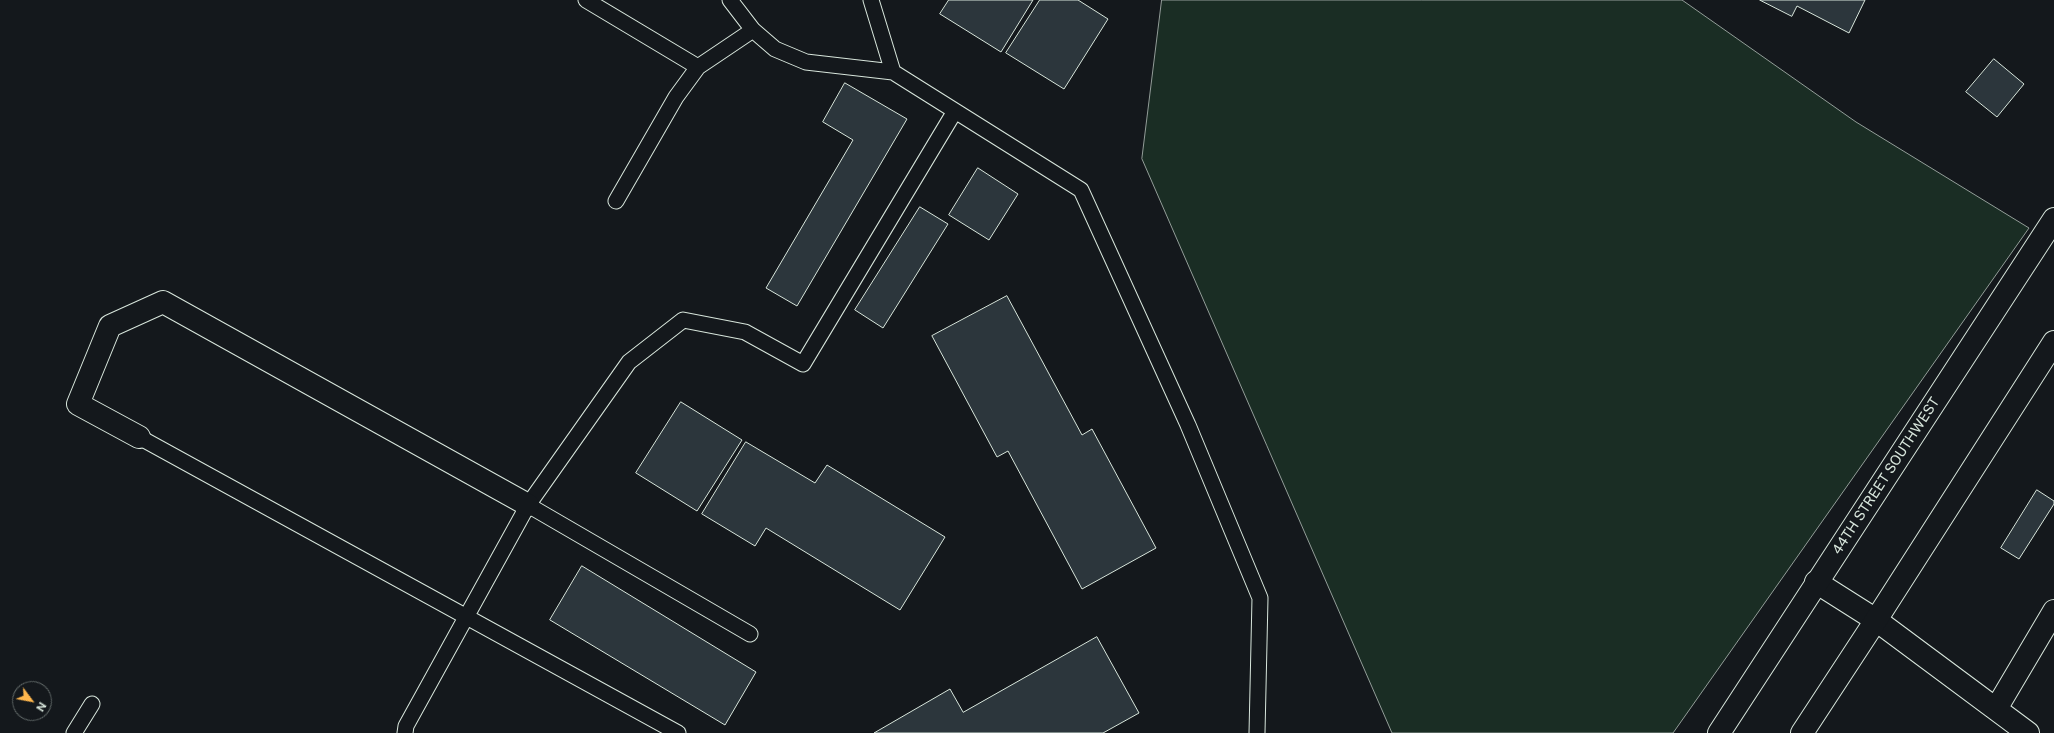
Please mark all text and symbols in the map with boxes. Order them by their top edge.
street label: 44TH STREET SOUTHWEST [1829,394,1943,558]
north arrow [12,681,52,721]
text: N [34,700,49,714]

